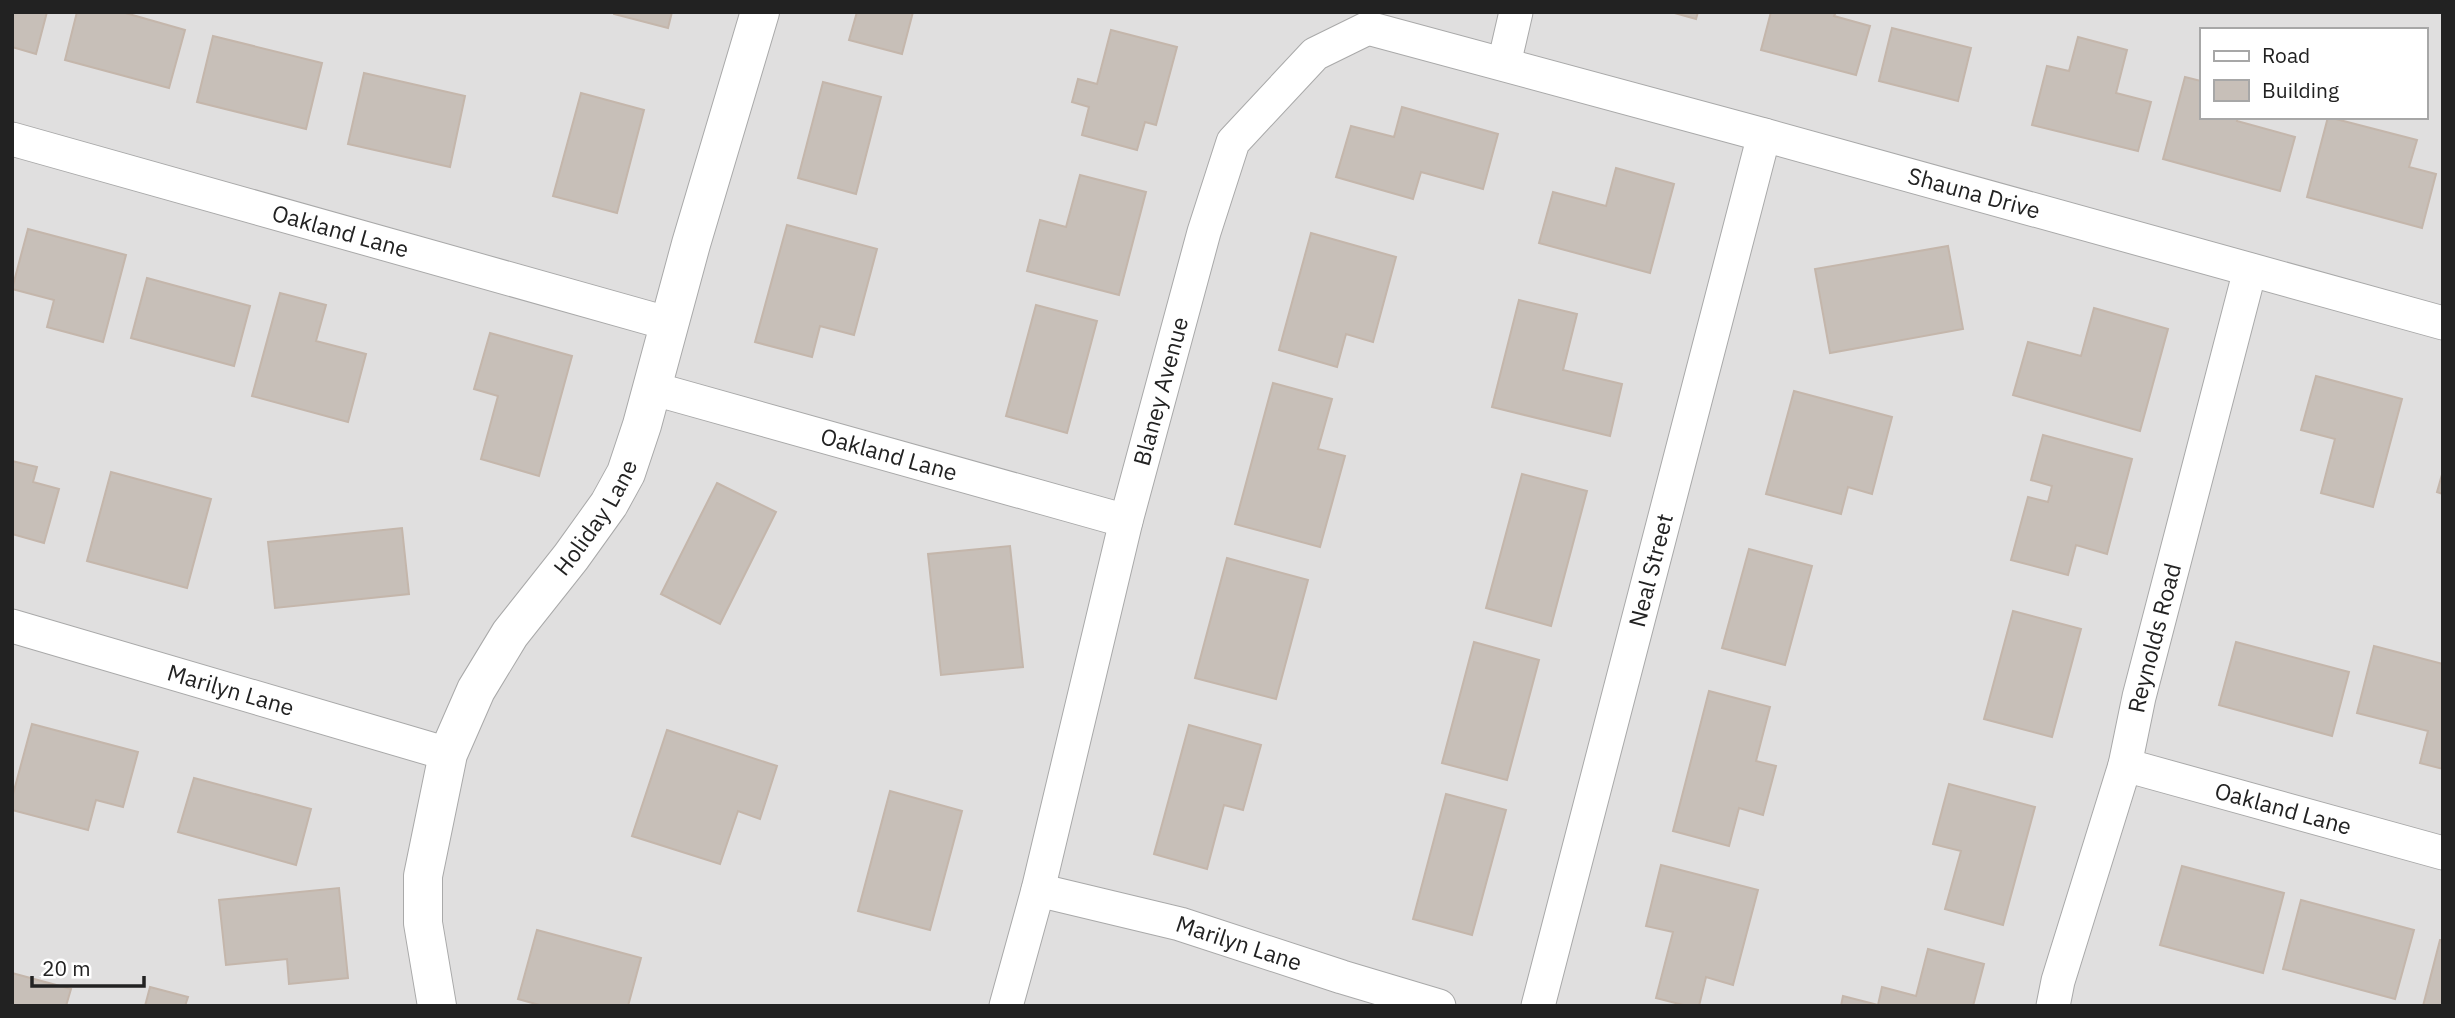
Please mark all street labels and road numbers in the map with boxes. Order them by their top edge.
street label: Shauna Drive [1905,160,2044,225]
street label: Oakland Lane [269,197,412,264]
street label: Blaney Avenue [1126,313,1194,469]
street label: Oakland Lane [817,420,961,487]
street label: Holiday Lane [546,456,643,581]
street label: Neal Street [1621,510,1679,630]
street label: Reynolds Road [2120,560,2187,715]
street label: Marilyn Lane [164,656,298,722]
street label: Oakland Lane [2212,775,2355,841]
street label: Marilyn Lane [1172,908,1306,977]

